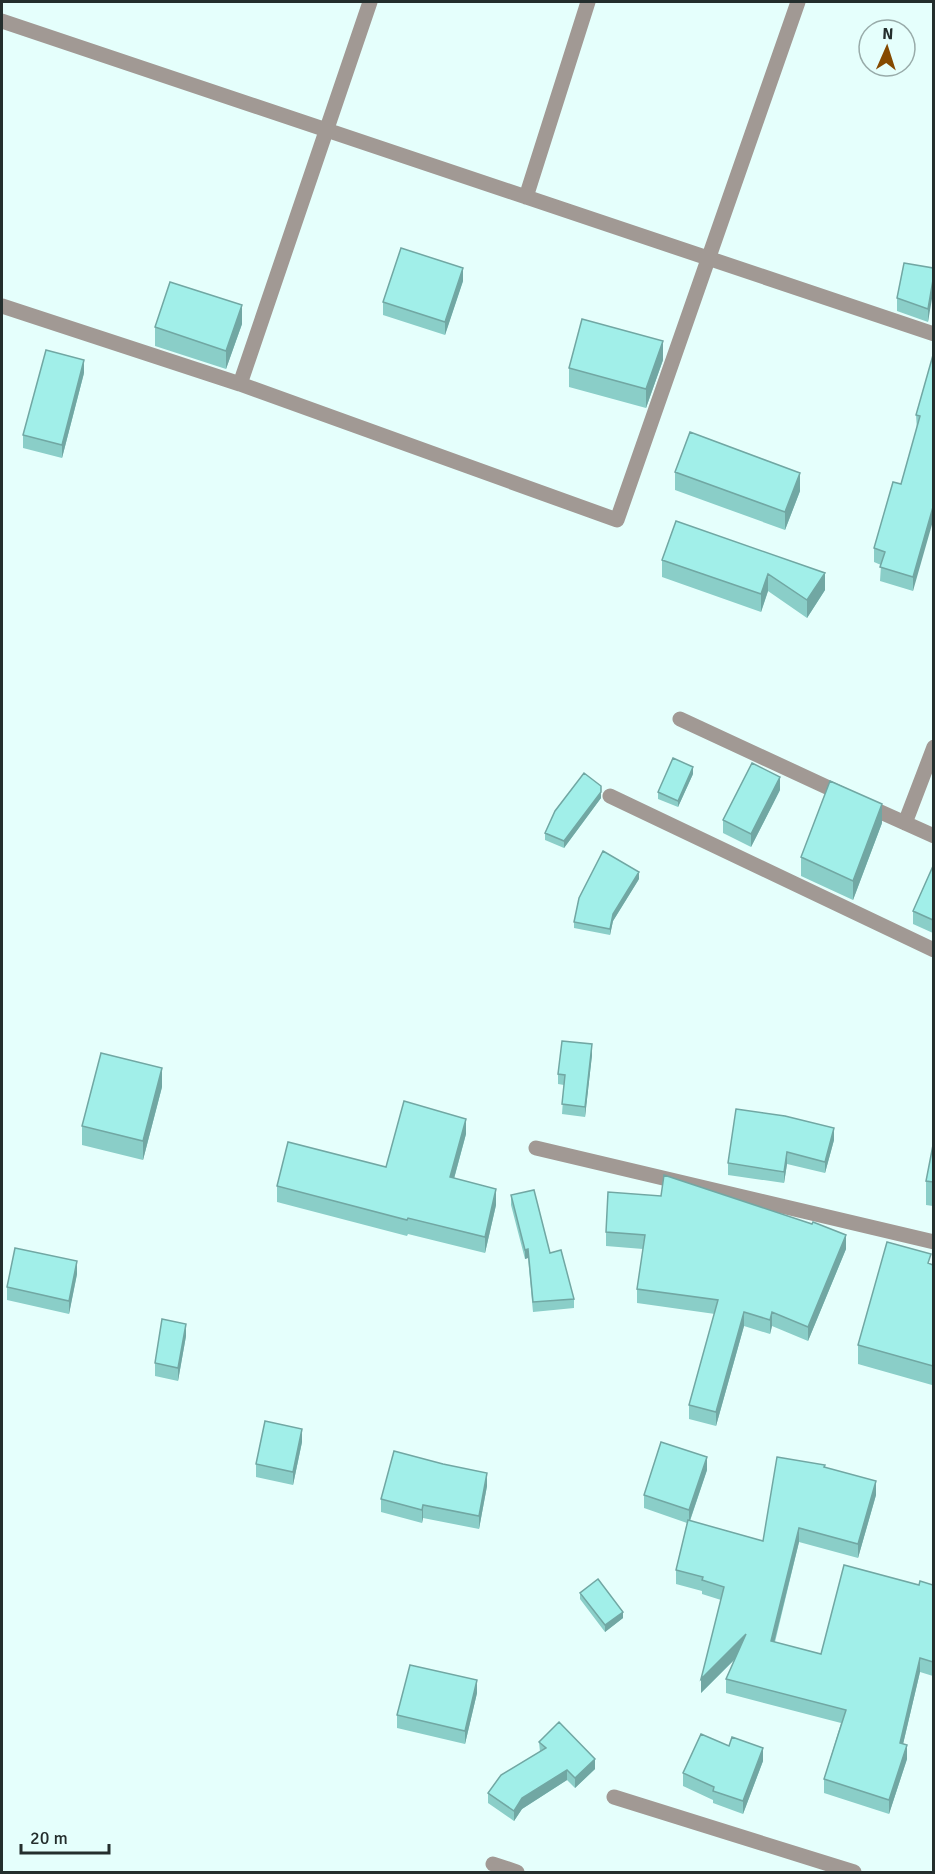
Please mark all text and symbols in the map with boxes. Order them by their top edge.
north arrow [857,18,917,78]
text: N [882,24,894,44]
scale bar [21,1817,110,1855]
text: 20 m [30,1827,68,1849]

